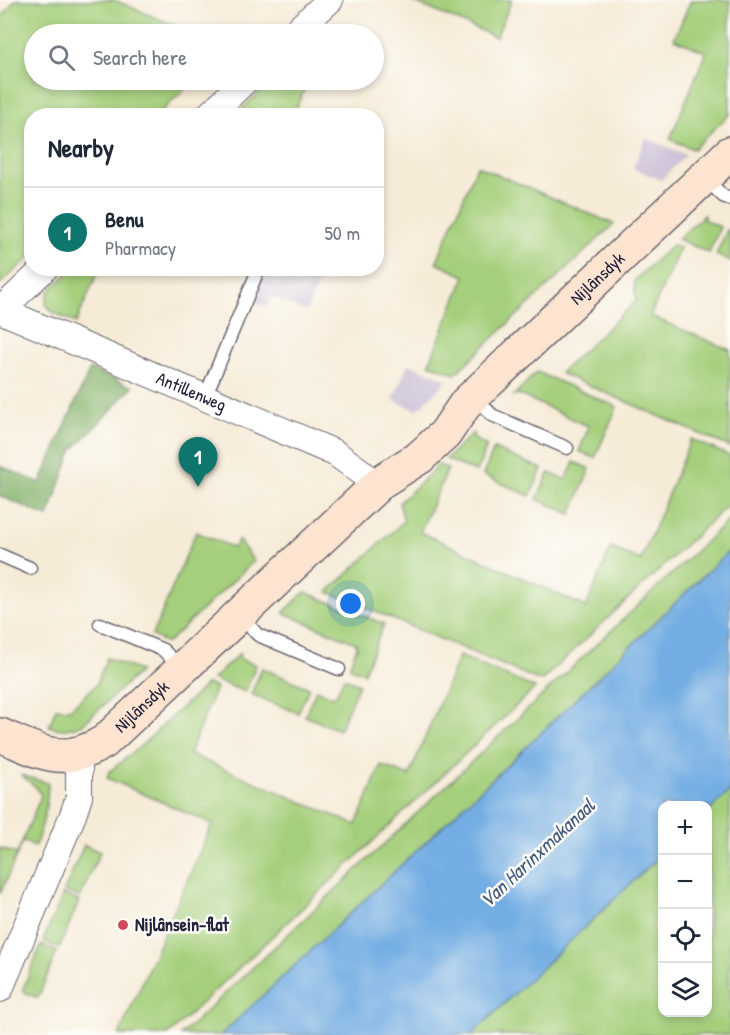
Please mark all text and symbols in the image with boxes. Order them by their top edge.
search box [24,24,384,90]
icon: search [45,41,78,74]
text: Search here [93,42,187,72]
text: Nearby [48,130,114,165]
text: Benu [105,204,144,234]
text: 1 [64,219,71,246]
text: 50 m [324,219,360,246]
text: Pharmacy [105,234,176,261]
street label: Nijlânsdyk [564,246,630,310]
street label: Antillenweg [153,365,230,417]
pin: 1 [178,438,218,487]
your location [336,589,365,618]
street label: Nijlânsdyk [108,674,175,738]
water label: Van Harinxmakanaal [473,791,601,913]
map controls [658,801,712,1017]
button: + [658,801,712,855]
button: − [658,855,712,909]
button: locate [658,909,712,963]
place label: Nijlânsein-flat [135,912,230,937]
marker: Nijlânsein-flat [116,918,130,932]
button: layers [658,963,712,1017]

